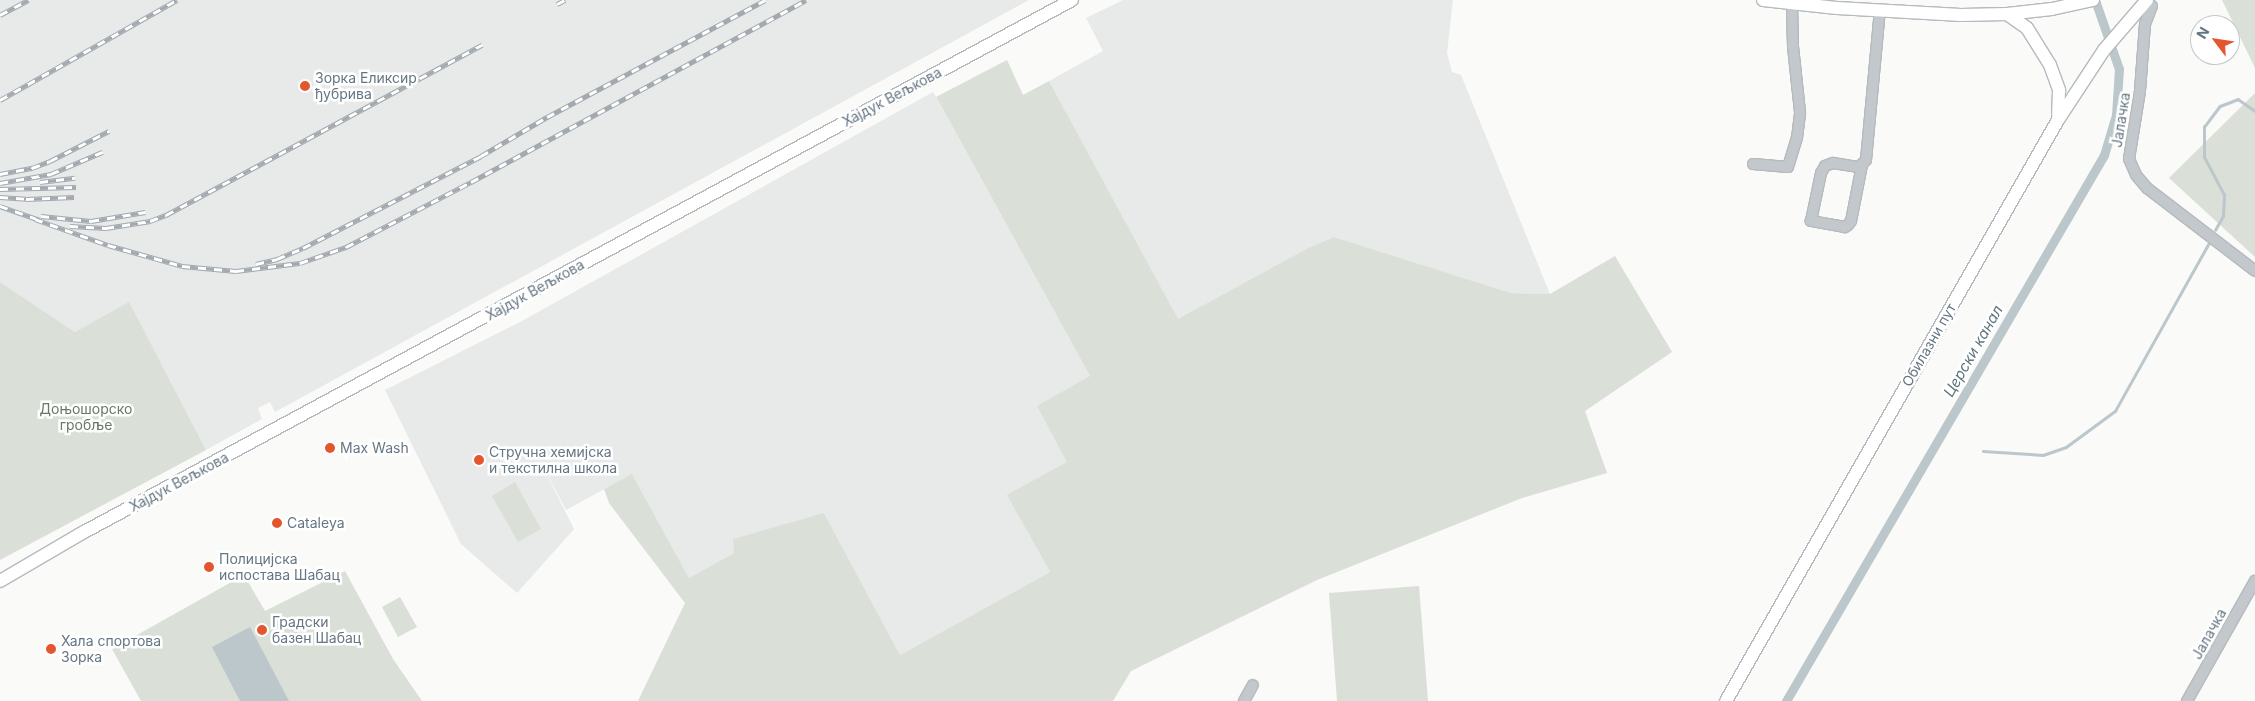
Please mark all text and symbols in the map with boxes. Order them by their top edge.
north arrow [2190,15,2240,65]
text: N [2193,24,2213,41]
street label: Хајдук Вељкова [840,64,944,130]
place label: Зорка Еликсир ђубрива [315,70,417,102]
marker: Зорка Еликсир ђубрива [299,80,311,92]
street label: Јалачка [2108,91,2134,149]
street label: Хајдук Вељкова [483,256,587,324]
street label: Обилазни пут [1898,300,1960,390]
water label: Церски канал [1940,302,2006,400]
park label: Доњошорско гробље [40,401,132,434]
place label: Max Wash [340,440,409,456]
marker: Max Wash [324,442,336,454]
place label: Стручна хемијска и текстилна школа [489,444,617,477]
street label: Хајдук Вељкова [127,449,231,515]
marker: Стручна хемијска и текстилна школа [473,454,485,466]
place label: Cataleya [287,515,345,531]
marker: Cataleya [271,517,283,529]
place label: Полицијска испостава Шабац [219,551,340,584]
marker: Полицијска испостава Шабац [203,561,215,573]
street label: Јалачка [2188,606,2230,662]
place label: Градски базен Шабац [272,614,361,646]
marker: Градски базен Шабац [256,624,268,636]
place label: Хала спортова Зорка [61,633,161,666]
marker: Хала спортова Зорка [45,643,57,655]

